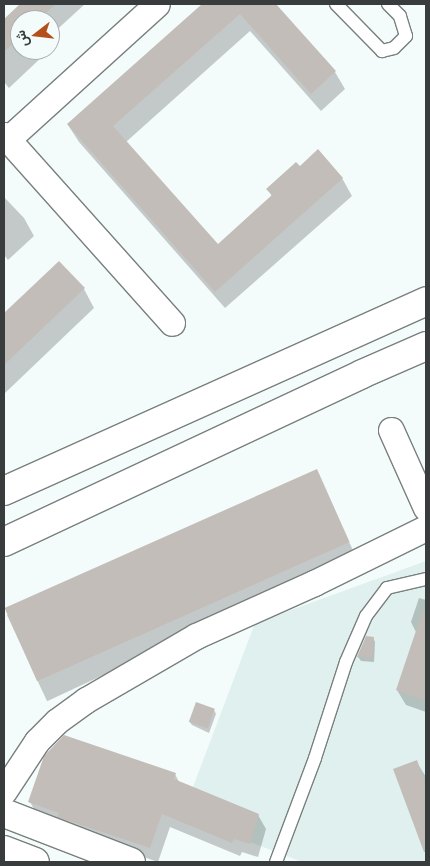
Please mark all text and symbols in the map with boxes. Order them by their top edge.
north arrow [10,10,60,60]
text: ش [11,28,33,49]

